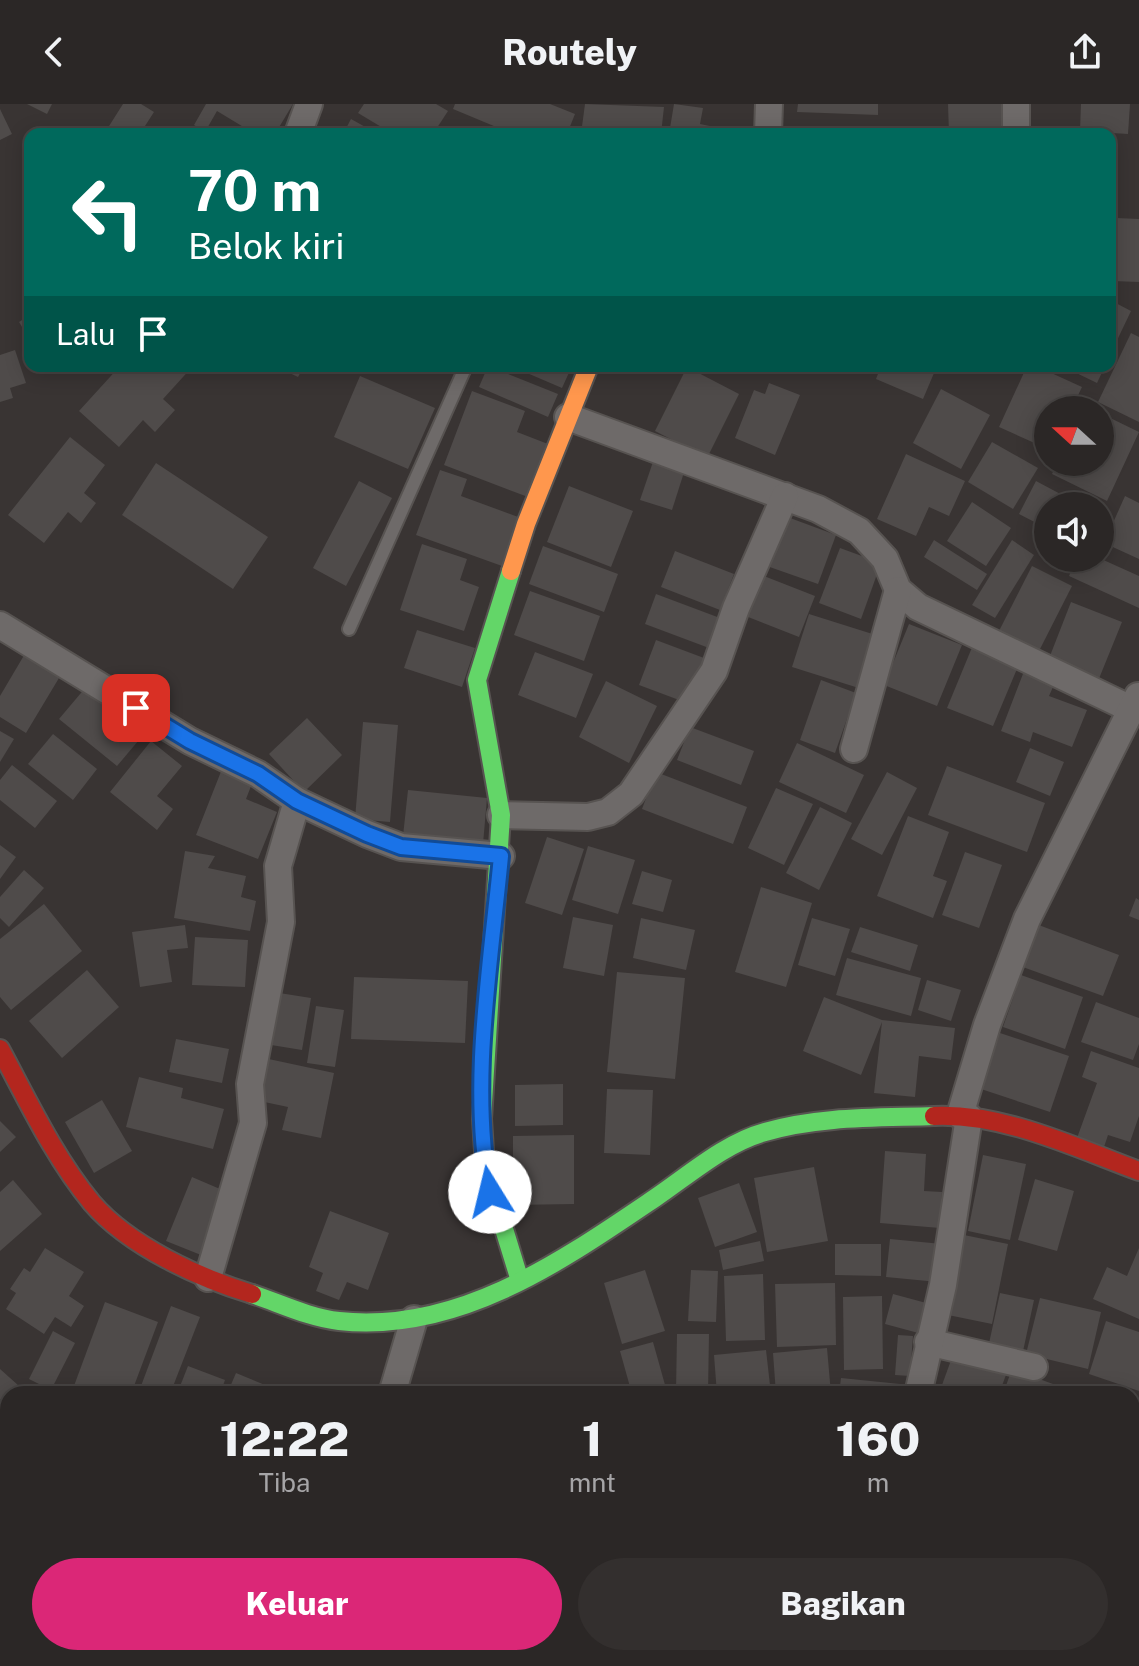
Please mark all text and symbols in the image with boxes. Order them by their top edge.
icon: back [32,30,76,74]
icon: share [1063,30,1107,74]
text: Routely [502,31,637,73]
text: 70 m [188,158,321,224]
icon: left [56,160,160,264]
text: Belok kiri [188,225,344,267]
icon: arrive [131,312,175,356]
text: Lalu [56,316,115,352]
north arrow [1034,396,1114,476]
map controls [1034,396,1114,572]
button: sound [1034,492,1114,572]
pin [102,674,170,742]
icon: arrive [114,686,158,730]
position arrow [448,1150,532,1234]
text: 12:22 [219,1410,349,1467]
text: 1 [582,1410,603,1467]
text: 160 [835,1410,921,1467]
text: Tiba [259,1467,310,1498]
text: mnt [569,1467,616,1498]
text: m [867,1467,889,1498]
button: Keluar [32,1558,562,1650]
button: Bagikan [578,1558,1108,1650]

